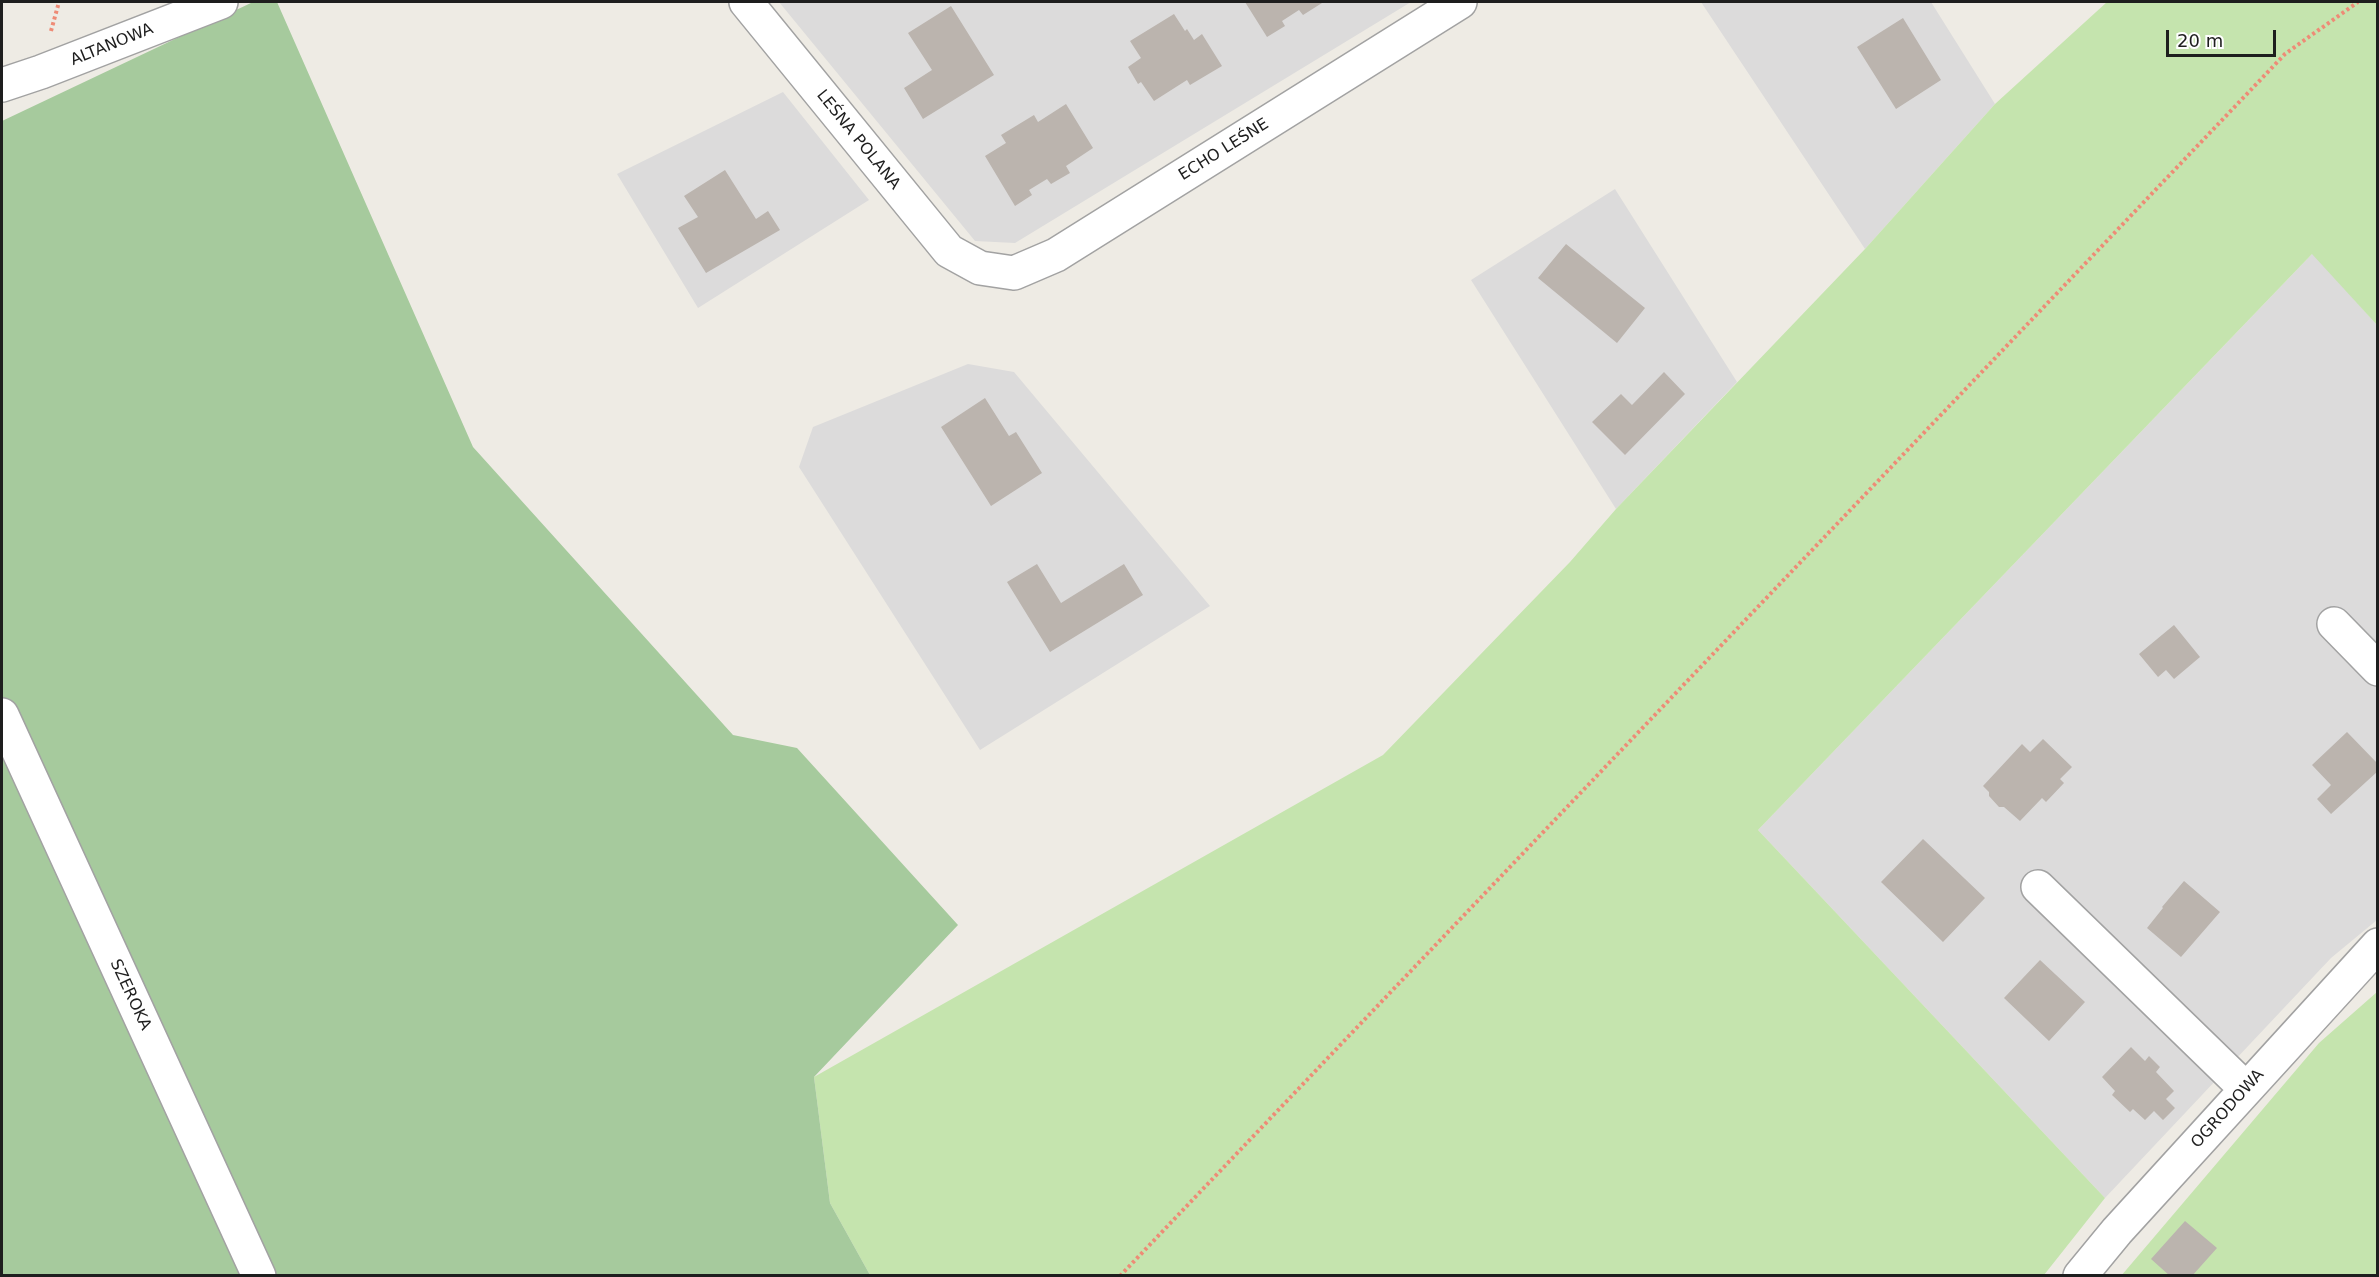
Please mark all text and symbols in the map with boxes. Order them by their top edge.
scale bar [2169,18,2278,56]
street label: ALTANOWA [68,20,156,70]
text: 20 m [2177,30,2223,51]
street label: LEŚNA POLANA [812,86,904,194]
street label: ECHO LEŚNE [1176,115,1272,185]
street label: SZEROKA [105,956,155,1034]
street label: OGRODOWA [2188,1066,2268,1152]

